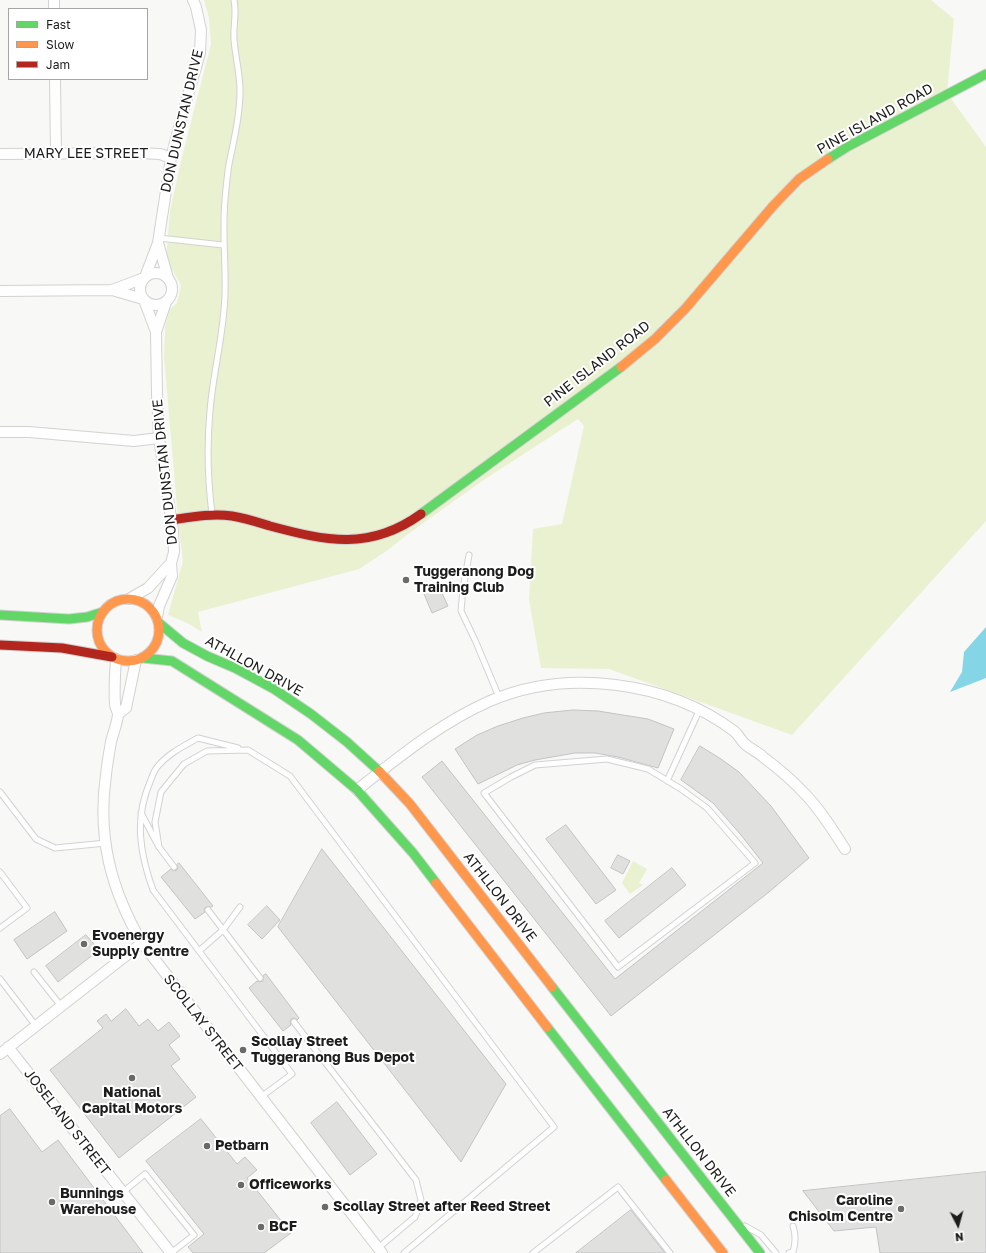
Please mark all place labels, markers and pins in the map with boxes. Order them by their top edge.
place label: Tuggeranong Dog Training Club [414,564,534,596]
marker: Tuggeranong Dog Training Club [401,575,411,585]
place label: Evoenergy Supply Centre [92,928,189,960]
marker: Evoenergy Supply Centre [79,939,89,949]
place label: Scollay Street Tuggeranong Bus Depot [251,1034,415,1066]
marker: Scollay Street Tuggeranong Bus Depot [238,1045,248,1055]
marker: National Capital Motors [127,1073,137,1083]
place label: National Capital Motors [82,1085,182,1118]
place label: Petbarn [215,1138,269,1154]
marker: Petbarn [202,1141,212,1151]
place label: Officeworks [249,1177,332,1193]
marker: Officeworks [236,1180,246,1190]
place label: Bunnings Warehouse [60,1186,136,1218]
place label: Caroline Chisolm Centre [788,1193,893,1226]
marker: Bunnings Warehouse [47,1197,57,1207]
place label: Scollay Street after Reed Street [333,1199,550,1215]
marker: Scollay Street after Reed Street [320,1202,330,1212]
marker: Caroline Chisolm Centre [896,1204,906,1214]
place label: BCF [269,1219,297,1235]
marker: BCF [256,1222,266,1232]

